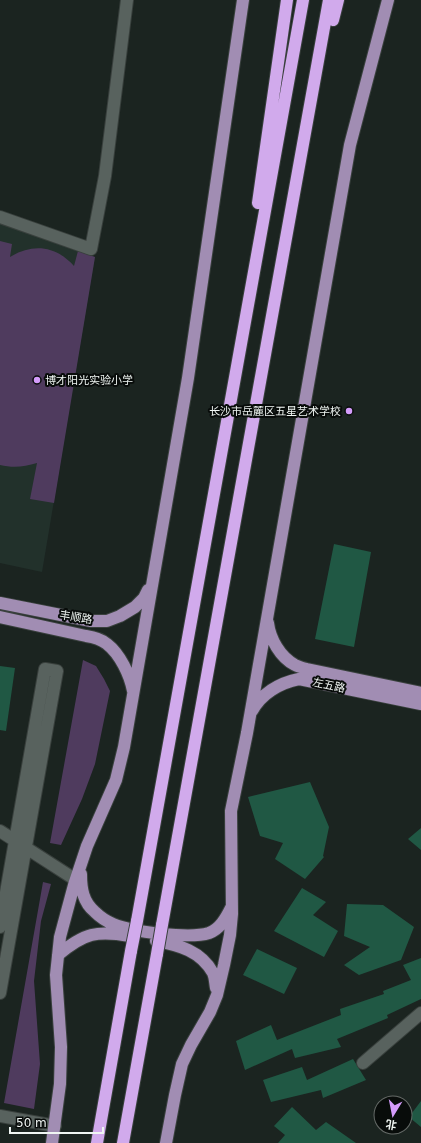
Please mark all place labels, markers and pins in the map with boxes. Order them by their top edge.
place label: 博才阳光实验小学 [45,374,133,387]
marker: 博才阳光实验小学 [32,375,42,385]
place label: 长沙市岳麓区五星艺术学校 [209,405,341,418]
marker: 长沙市岳麓区五星艺术学校 [344,406,354,416]

